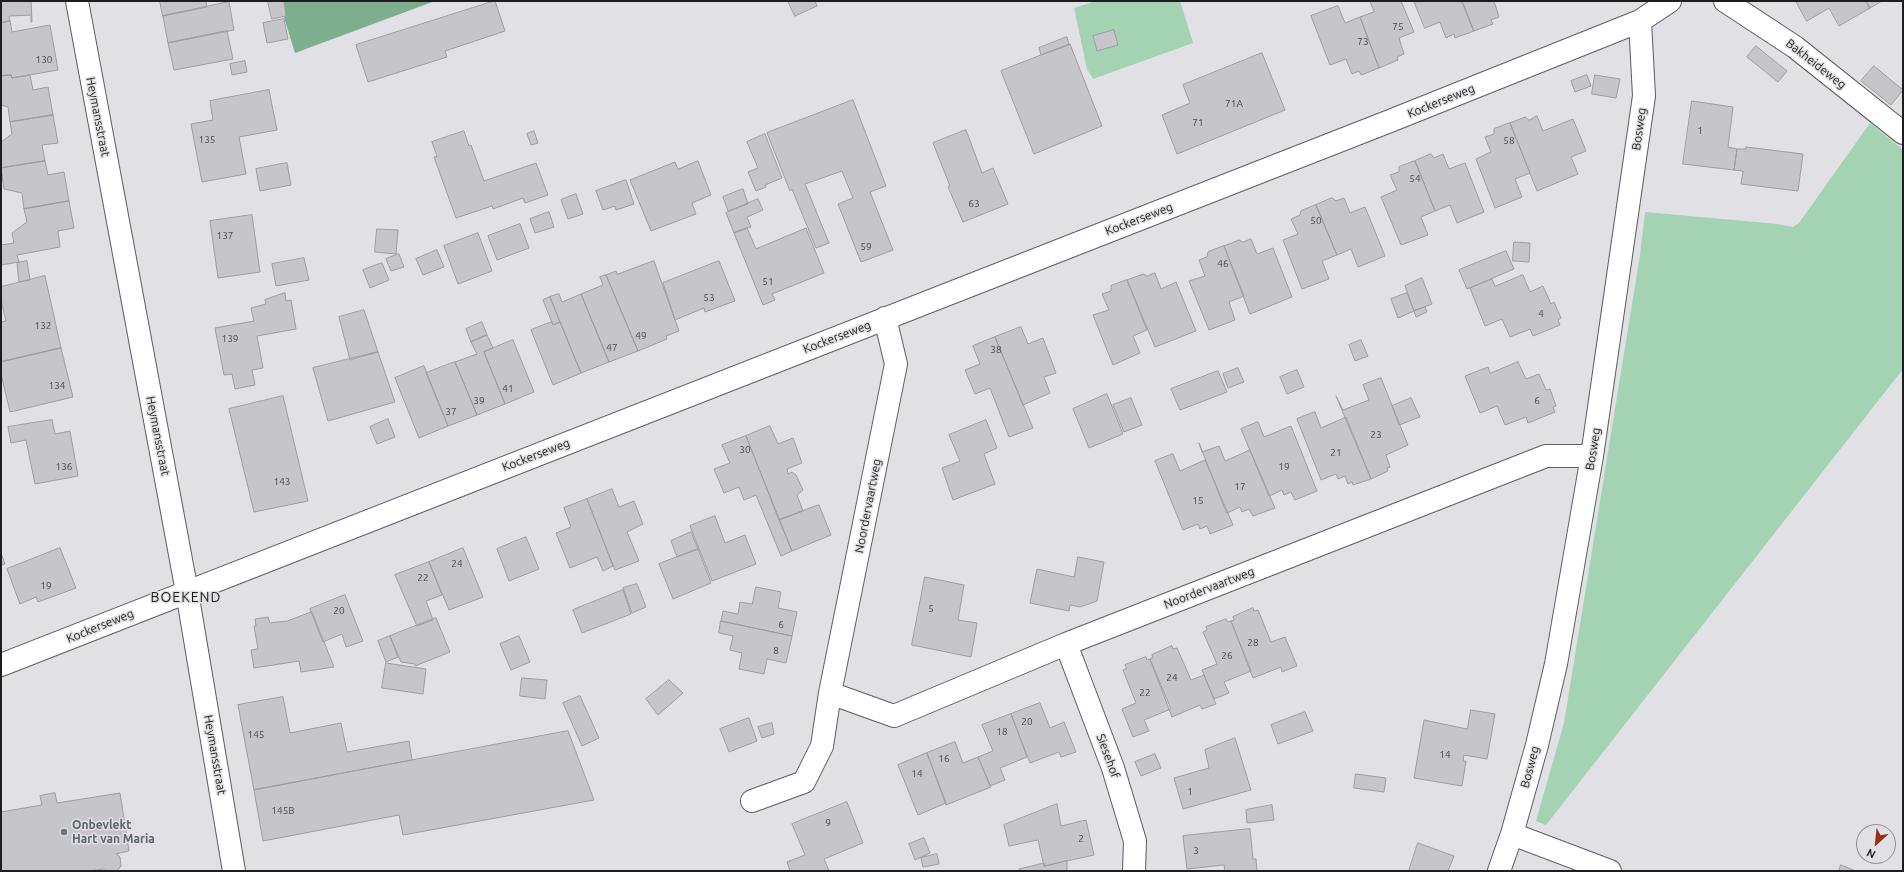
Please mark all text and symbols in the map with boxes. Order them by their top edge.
house number: 75 [1392,21,1404,33]
house number: 73 [1357,36,1369,48]
street label: Bakheideweg [1783,36,1849,92]
house number: 130 [36,54,52,66]
street label: Heymansstraat [83,76,113,158]
street label: Kockerseweg [1405,81,1477,121]
house number: 71A [1225,98,1243,110]
street label: Bosweg [1629,107,1649,151]
house number: 71 [1192,117,1204,129]
house number: 1 [1697,125,1703,137]
house number: 135 [199,134,215,146]
house number: 58 [1503,135,1515,147]
house number: 54 [1409,173,1421,185]
house number: 63 [968,198,980,210]
street label: Kockerseweg [1103,199,1175,239]
house number: 50 [1310,215,1322,227]
house number: 137 [217,230,233,242]
house number: 59 [860,241,872,253]
house number: 46 [1217,258,1229,270]
house number: 51 [762,276,774,288]
house number: 53 [703,292,715,304]
house number: 4 [1538,308,1544,320]
street label: Kockerseweg [801,317,873,357]
house number: 132 [35,320,51,332]
house number: 49 [635,330,647,342]
house number: 139 [222,333,238,345]
house number: 47 [606,342,618,354]
house number: 38 [990,344,1002,356]
house number: 134 [49,380,65,392]
house number: 41 [502,383,514,395]
street label: Heymansstraat [143,395,173,477]
house number: 39 [473,395,485,407]
house number: 6 [1534,395,1540,407]
house number: 37 [445,406,457,418]
street label: Bosweg [1583,427,1603,471]
house number: 23 [1370,429,1382,441]
street label: Kockerseweg [500,435,572,475]
house number: 30 [739,444,751,456]
house number: 21 [1330,447,1342,459]
street label: Noordervaartweg [852,458,884,554]
house number: 136 [56,461,72,473]
house number: 19 [1278,461,1290,473]
house number: 143 [274,476,290,488]
house number: 17 [1234,481,1246,493]
house number: 15 [1192,495,1204,507]
house number: 24 [451,558,463,570]
street label: Noordervaartweg [1162,564,1256,612]
house number: 22 [417,572,429,584]
house number: 19 [40,580,52,592]
district label: BOEKEND [151,589,221,605]
house number: 5 [928,603,934,615]
house number: 20 [333,605,345,617]
street label: Kockerseweg [64,606,136,646]
house number: 6 [778,619,784,631]
house number: 28 [1247,637,1259,649]
house number: 8 [773,645,779,657]
house number: 26 [1221,650,1233,662]
house number: 24 [1166,672,1178,684]
house number: 22 [1139,687,1151,699]
street label: Heymansstraat [201,714,229,796]
house number: 20 [1021,716,1033,728]
house number: 18 [996,726,1008,738]
house number: 145 [248,729,264,741]
street label: Siesehof [1093,732,1123,780]
street label: Bosweg [1518,745,1542,789]
house number: 14 [1439,749,1451,761]
house number: 16 [938,753,950,765]
house number: 14 [911,768,923,780]
house number: 1 [1187,786,1193,798]
house number: 145B [271,805,295,817]
house number: 9 [825,817,831,829]
place label: Onbevlekt Hart van Maria [72,818,155,846]
north arrow [1856,824,1896,864]
marker: Onbevlekt Hart van Maria [59,827,69,837]
house number: 2 [1078,833,1084,845]
house number: 3 [1193,845,1199,857]
text: N [1865,847,1877,861]

